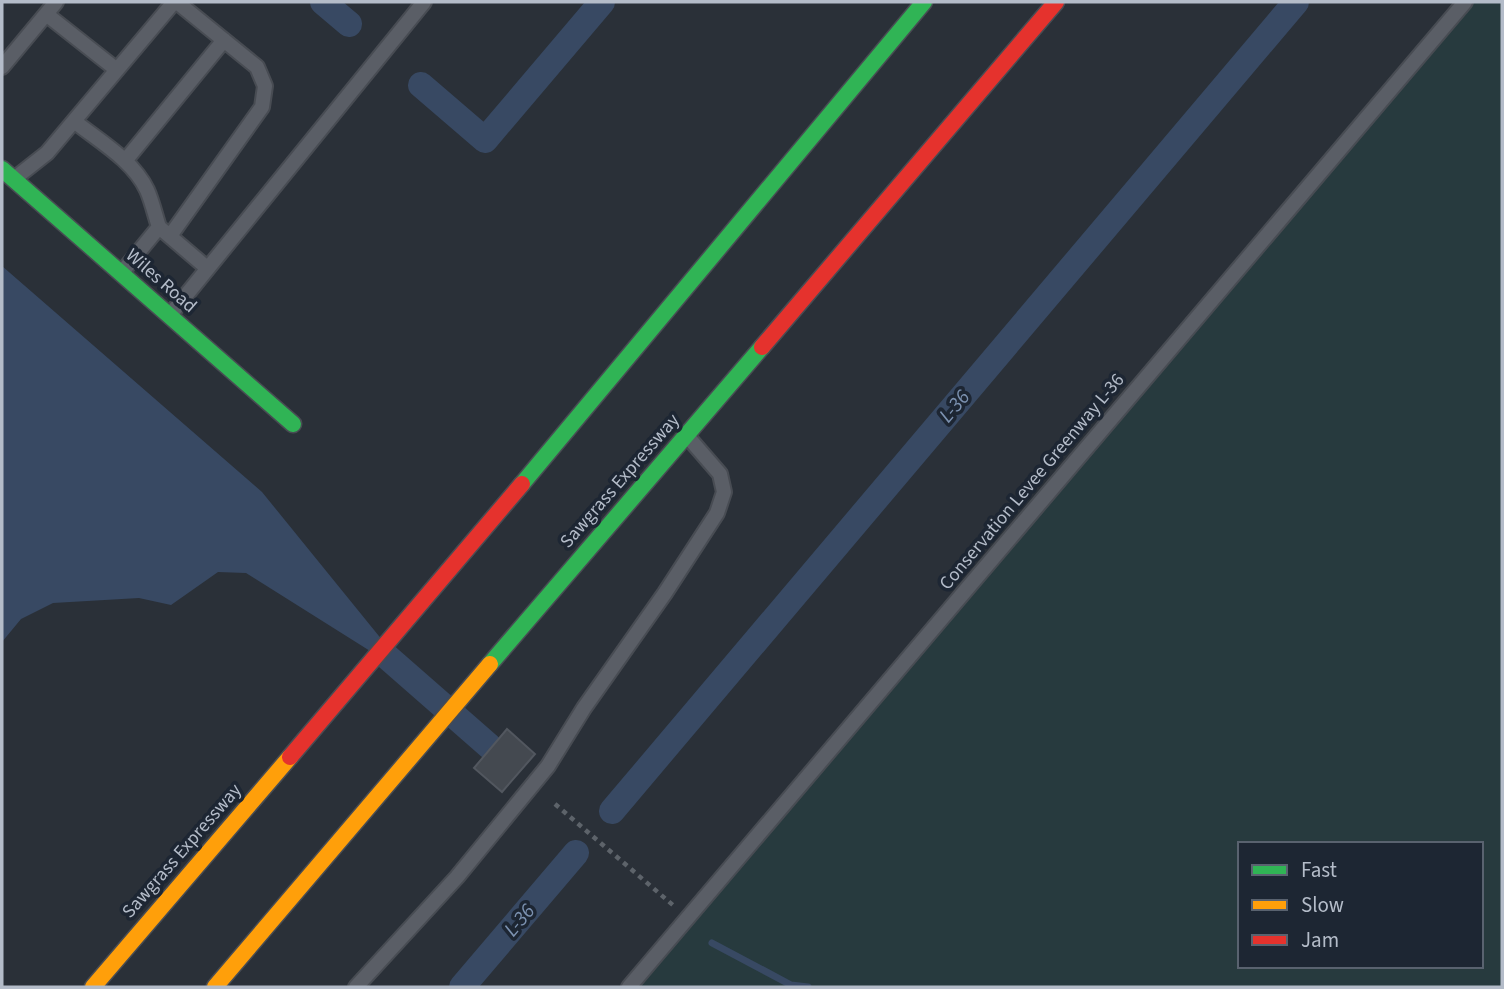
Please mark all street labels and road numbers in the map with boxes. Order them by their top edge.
street label: Wiles Road [120,242,202,320]
street label: Conservation Levee Greenway L-36 [933,368,1131,596]
street label: Sawgrass Expressway [554,408,686,554]
street label: Sawgrass Expressway [116,778,248,924]

